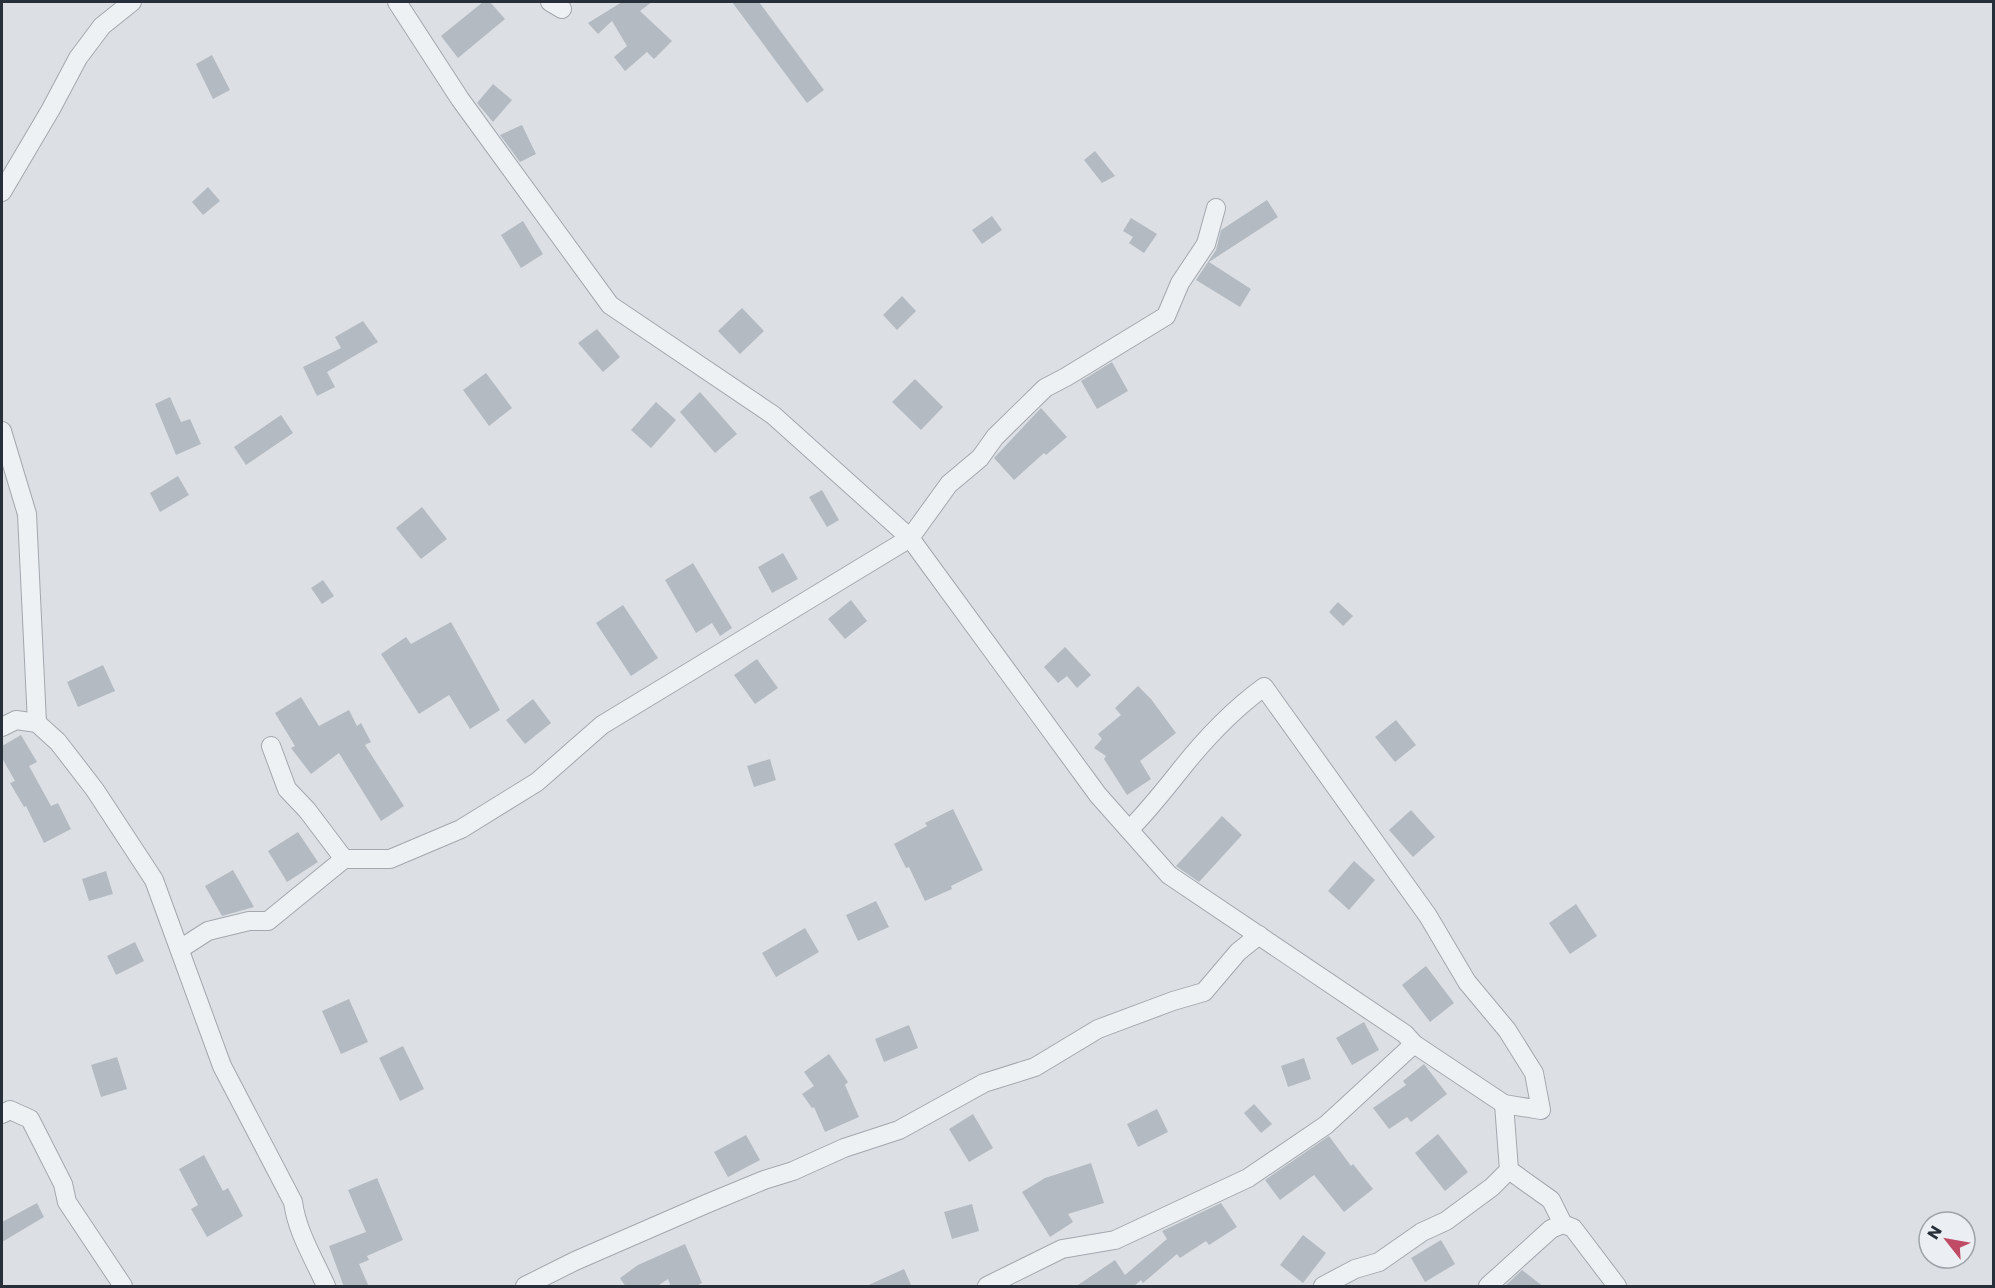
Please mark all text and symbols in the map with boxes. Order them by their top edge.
north arrow [1917,1210,1977,1270]
text: N [1922,1221,1948,1244]

